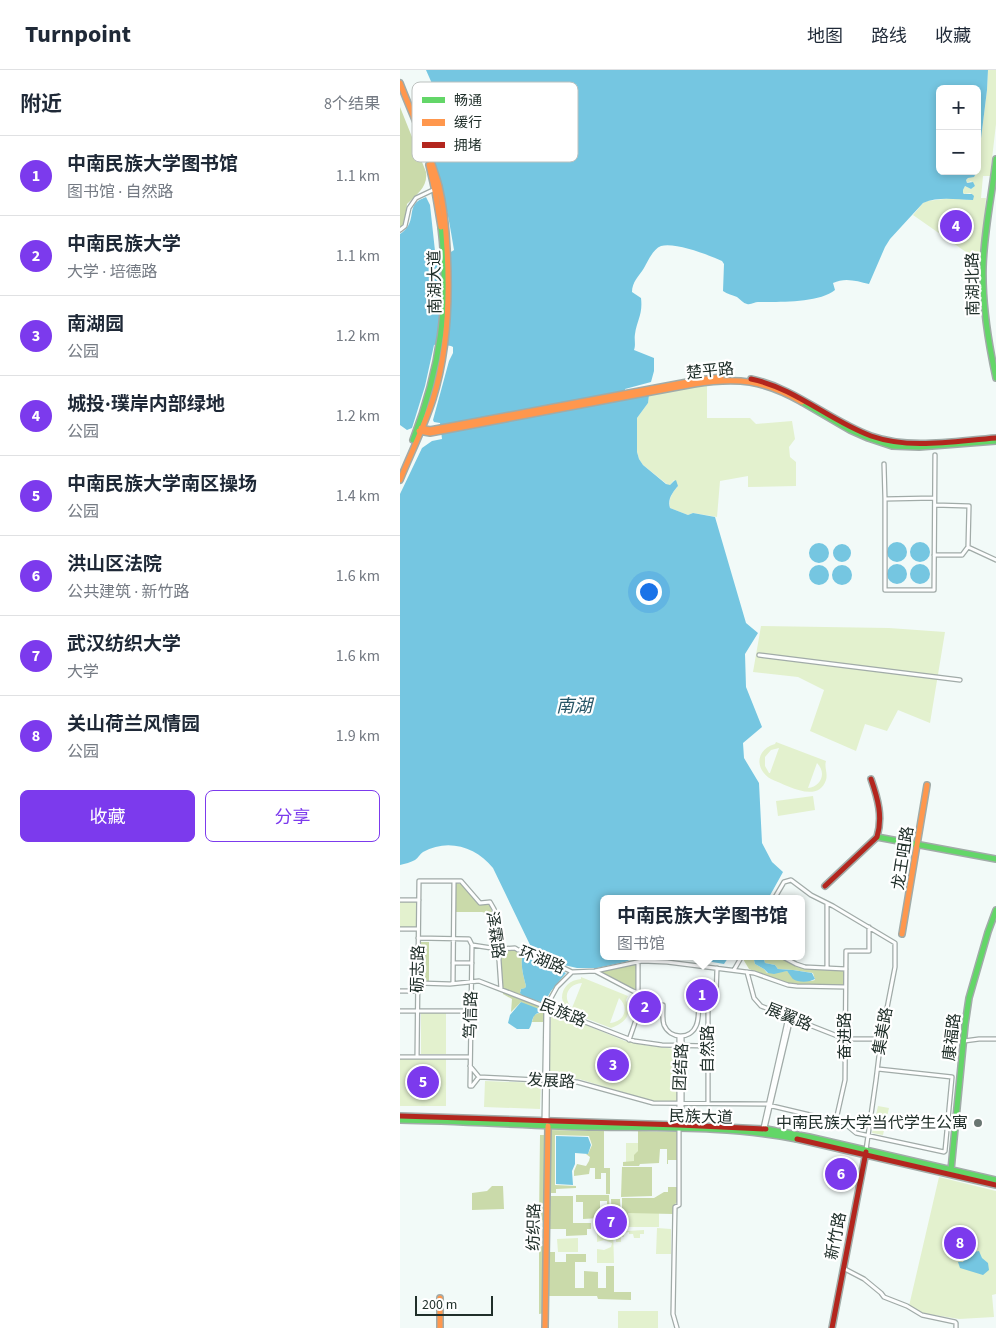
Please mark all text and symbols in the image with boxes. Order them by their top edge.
text: Turnpoint [25,17,131,52]
text: 地图 [807,24,843,49]
text: 路线 [871,24,907,49]
text: 收藏 [935,24,971,49]
legend [412,82,578,162]
map controls [936,85,981,175]
button: + [936,85,981,130]
text: 附近 [20,89,62,119]
text: 畅通 [454,91,482,111]
text: 8个结果 [324,93,380,115]
text: 缓行 [454,113,482,133]
button: − [936,130,981,175]
text: 拥堵 [454,136,482,156]
text: 中南民族大学图书馆 [67,151,238,178]
text: 1 [32,165,40,187]
text: 1.1 km [336,165,380,187]
text: 图书馆 · 自然路 [67,181,173,203]
pin: 4 [940,207,972,245]
text: 中南民族大学 [67,231,181,258]
text: 2 [32,245,40,267]
text: 1.1 km [336,245,380,267]
street label: 南湖大道 [423,250,447,314]
street label: 南湖北路 [961,252,985,316]
text: 大学 · 培德路 [67,261,157,283]
text: 南湖园 [67,311,124,338]
text: 3 [32,325,40,347]
text: 1.2 km [336,325,380,347]
text: 公园 [67,341,99,363]
street label: 楚平路 [685,358,735,384]
text: 城投·璞岸内部绿地 [67,391,225,418]
text: 4 [32,405,40,427]
text: 1.2 km [336,405,380,427]
text: 公园 [67,421,99,443]
text: 中南民族大学南区操场 [67,471,257,498]
text: 5 [32,485,40,507]
text: 1.4 km [336,485,380,507]
text: 公园 [67,501,99,523]
text: 洪山区法院 [67,551,162,578]
text: 6 [32,565,40,587]
text: 1.6 km [336,565,380,587]
your location [636,579,662,605]
text: 公共建筑 · 新竹路 [67,581,189,603]
text: 武汉纺织大学 [67,631,181,658]
text: 7 [32,645,40,667]
text: 1.6 km [336,645,380,667]
text: 大学 [67,661,99,683]
water label: 南湖 [556,694,595,719]
text: 关山荷兰风情园 [67,711,200,738]
text: 8 [32,725,40,747]
text: 1.9 km [336,725,380,747]
text: 公园 [67,741,99,763]
button: 收藏 [20,790,195,842]
button: 分享 [205,790,380,842]
street label: 龙王咀路 [887,825,919,891]
popup [600,895,805,960]
text: 中南民族大学图书馆 [617,903,788,930]
street label: 泽霖路 [481,910,509,960]
text: 图书馆 [617,933,665,955]
street label: 环湖路 [516,941,568,979]
street label: 砺志路 [407,945,429,993]
pin: 1 [686,976,718,1014]
pin: 2 [629,988,661,1026]
street label: 笃信路 [460,991,482,1039]
street label: 民族路 [537,994,589,1032]
street label: 展翼路 [763,998,815,1036]
street label: 集美路 [868,1005,898,1057]
street label: 奋进路 [834,1012,856,1060]
street label: 康福路 [938,1012,966,1062]
street label: 自然路 [697,1025,719,1073]
street label: 团结路 [669,1042,693,1092]
pin: 3 [597,1046,629,1084]
pin: 5 [407,1063,439,1101]
street label: 发展路 [526,1069,576,1093]
street label: 民族大道 [669,1105,733,1129]
place label: 中南民族大学当代学生公寓 [776,1112,968,1134]
marker: 中南民族大学当代学生公寓 [972,1117,984,1129]
pin: 6 [825,1155,857,1193]
street label: 纺织路 [523,1203,545,1251]
pin: 7 [595,1203,627,1241]
street label: 新竹路 [821,1210,851,1262]
pin: 8 [944,1224,976,1262]
scale bar [415,1293,492,1316]
text: 200 m [422,1295,457,1315]

